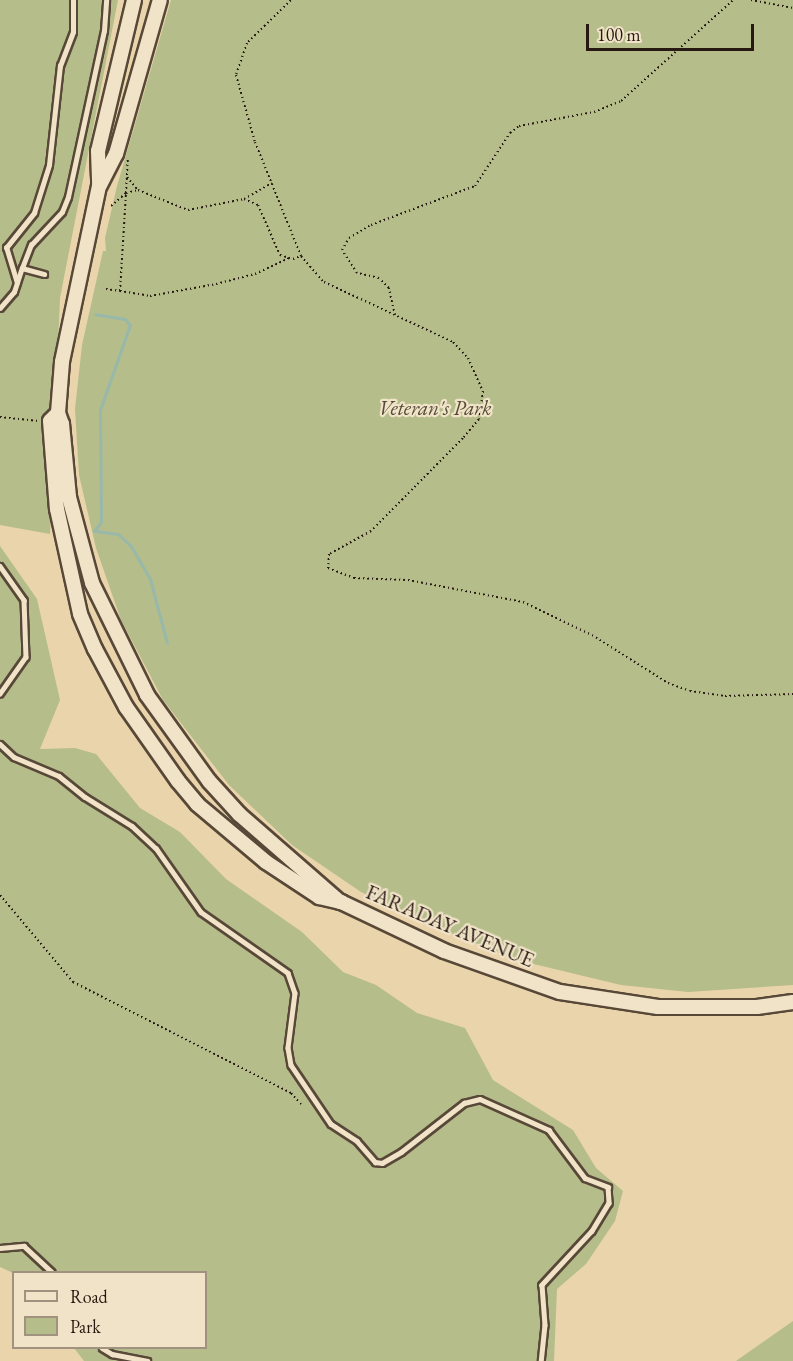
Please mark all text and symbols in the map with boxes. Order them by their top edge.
scale bar [589,12,757,50]
text: 100 m [597,23,641,46]
park label: Veteran's Park [378,395,492,421]
street label: FARADAY AVENUE [362,879,538,973]
legend [12,1271,207,1349]
text: Road [70,1285,108,1308]
text: Park [70,1315,101,1338]

